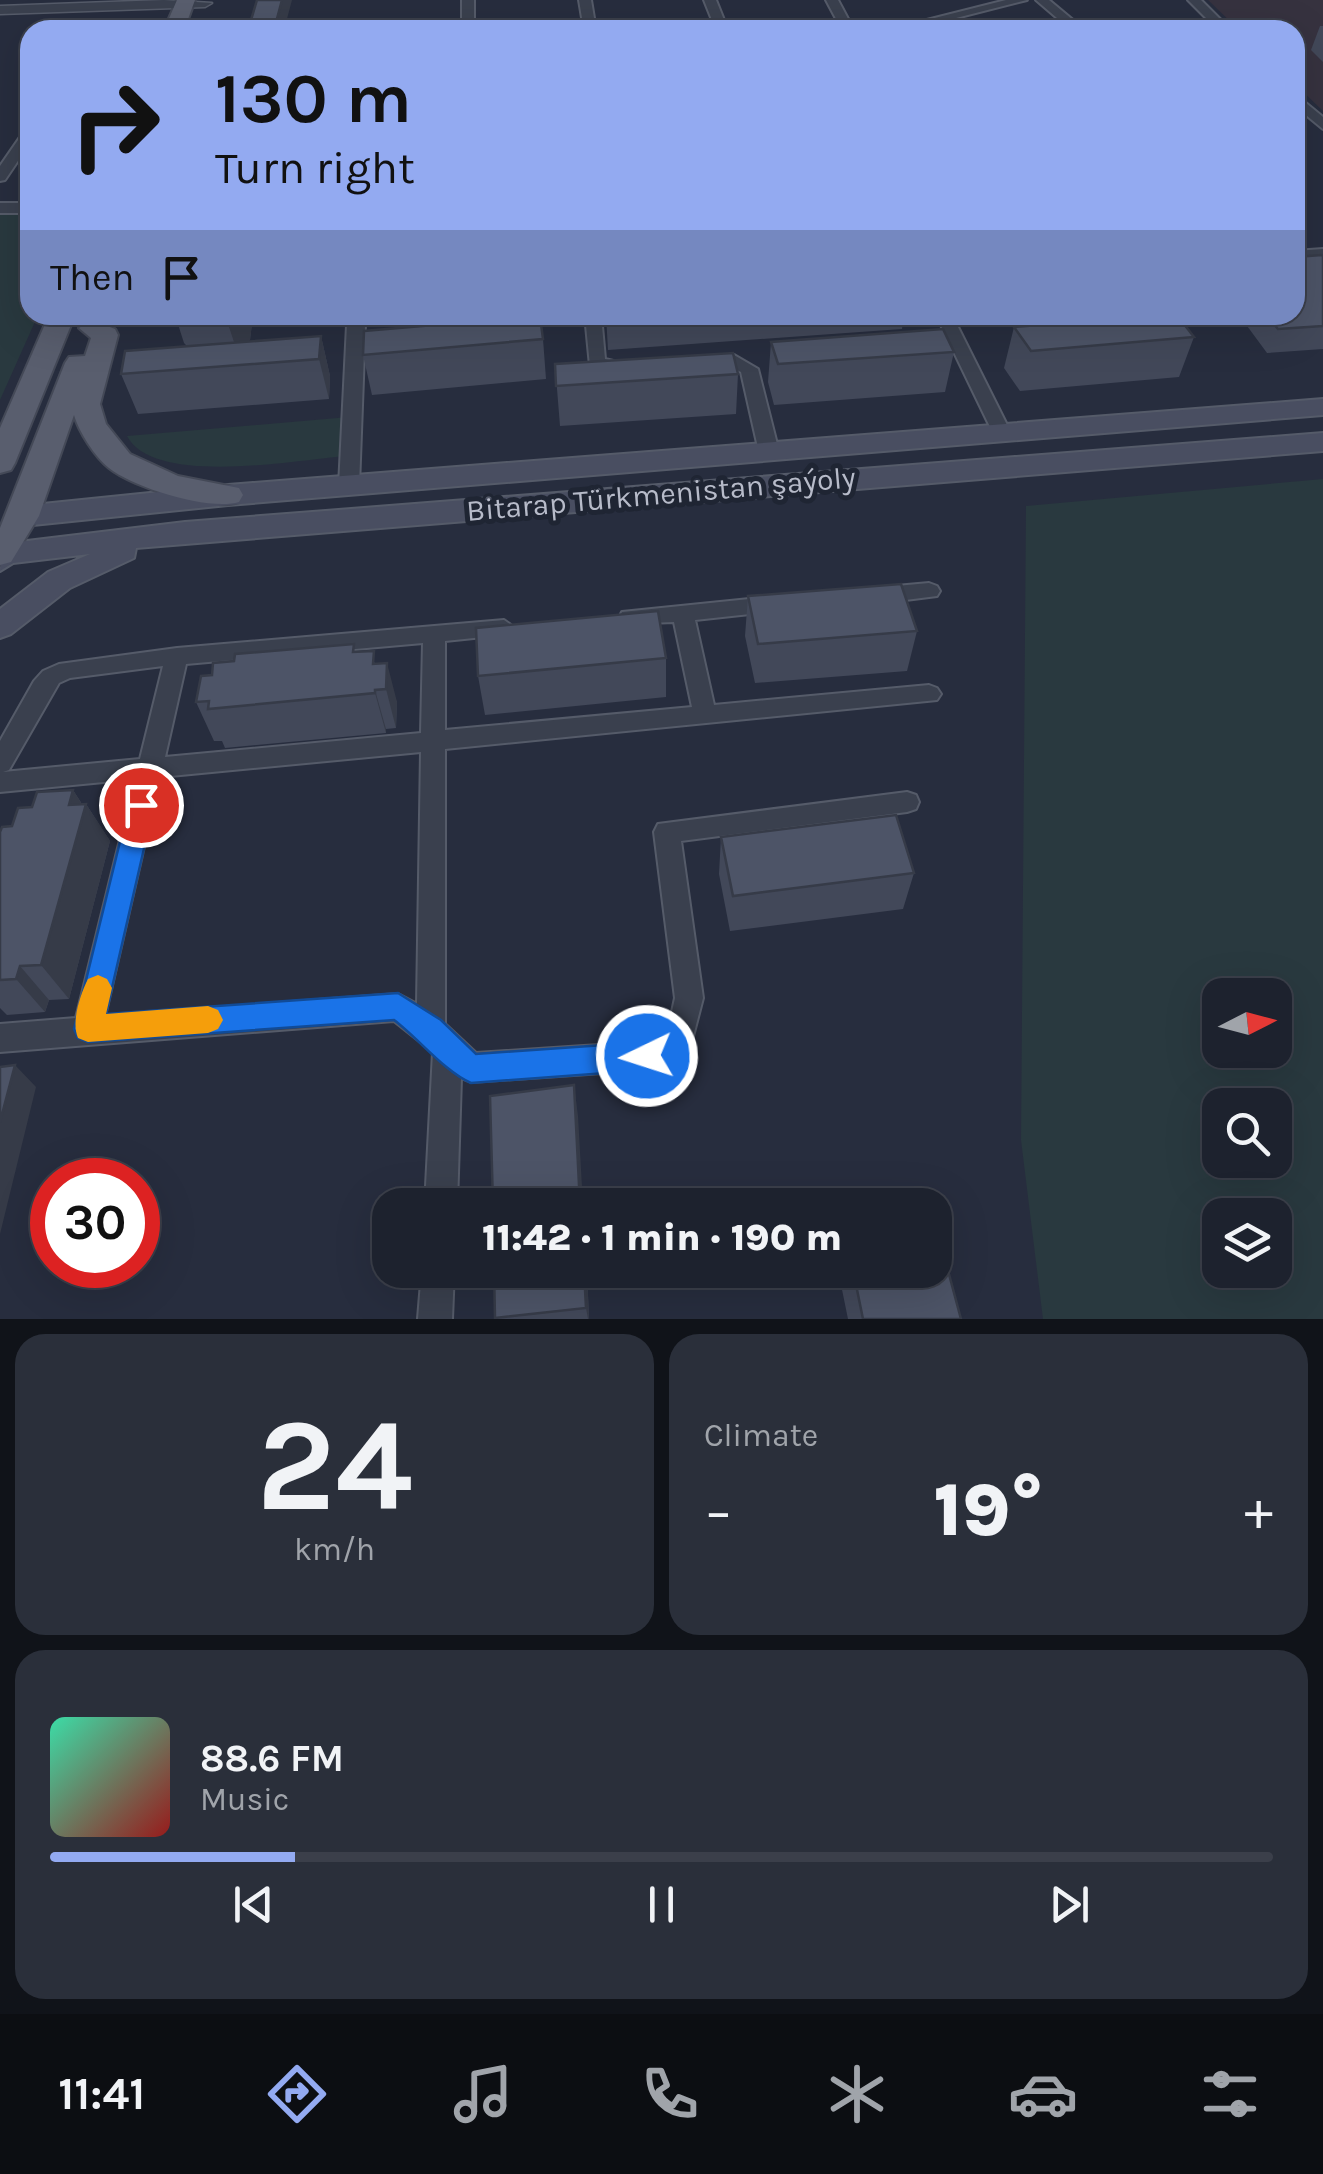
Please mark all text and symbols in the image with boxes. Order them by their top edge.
text: 130 m [215,58,412,140]
icon: right [50,60,180,190]
text: Turn right [215,142,415,194]
icon: arrive [154,250,209,305]
text: Then [50,255,134,300]
street label: Bitarap Türkmenistan şaýoly [465,459,857,529]
pin [99,763,184,848]
icon: arrive [114,778,169,833]
north arrow [1202,978,1292,1068]
map controls [1202,978,1292,1288]
position arrow [595,1004,699,1108]
button: search [1202,1088,1292,1178]
speed limit sign: 30 [30,1158,160,1288]
button: layers [1202,1198,1292,1288]
text: 11:42 · 1 min · 190 m [482,1215,842,1260]
text: 24 [256,1390,413,1542]
text: Climate [704,1417,818,1454]
text: 19° [934,1466,1043,1554]
text: − [704,1479,733,1543]
text: + [1244,1479,1273,1543]
text: km/h [294,1531,375,1568]
text: 88.6 FM [200,1736,344,1781]
text: Music [200,1781,289,1818]
icon: previous [226,1877,281,1932]
icon: pause [634,1877,689,1932]
icon: next [1042,1877,1097,1932]
icon: directions [262,2059,332,2129]
icon: music [448,2059,518,2129]
icon: phone [635,2059,705,2129]
icon: climate [822,2059,892,2129]
icon: car [1008,2059,1078,2129]
icon: filters [1195,2059,1265,2129]
text: 11:41 [58,2068,145,2120]

